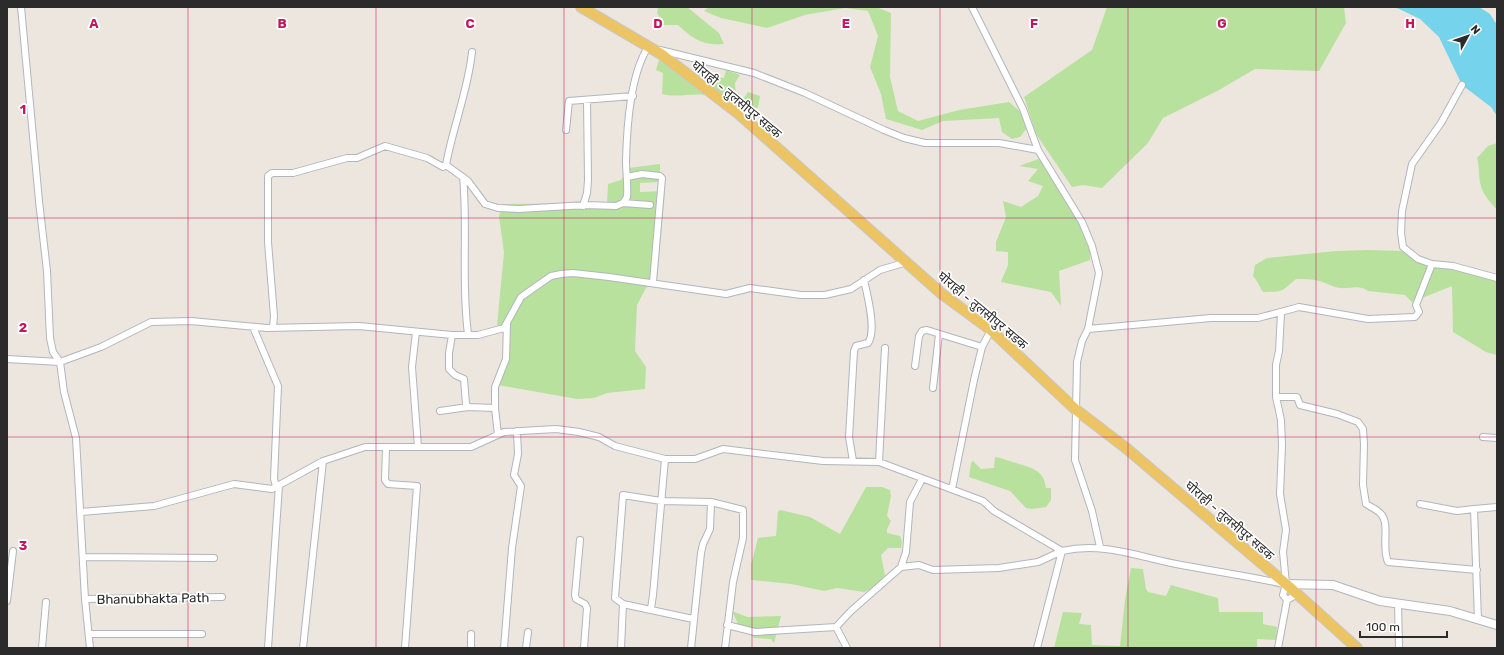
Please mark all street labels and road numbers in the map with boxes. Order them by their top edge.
street label: घोराही - तुलसीपुर सडक [688,57,785,143]
street label: घोराही - तुलसीपुर सडक [934,268,1031,354]
street label: घोराही - तुलसीपुर सडक [1182,478,1278,564]
street label: Bhanubhakta Path [96,590,210,607]

